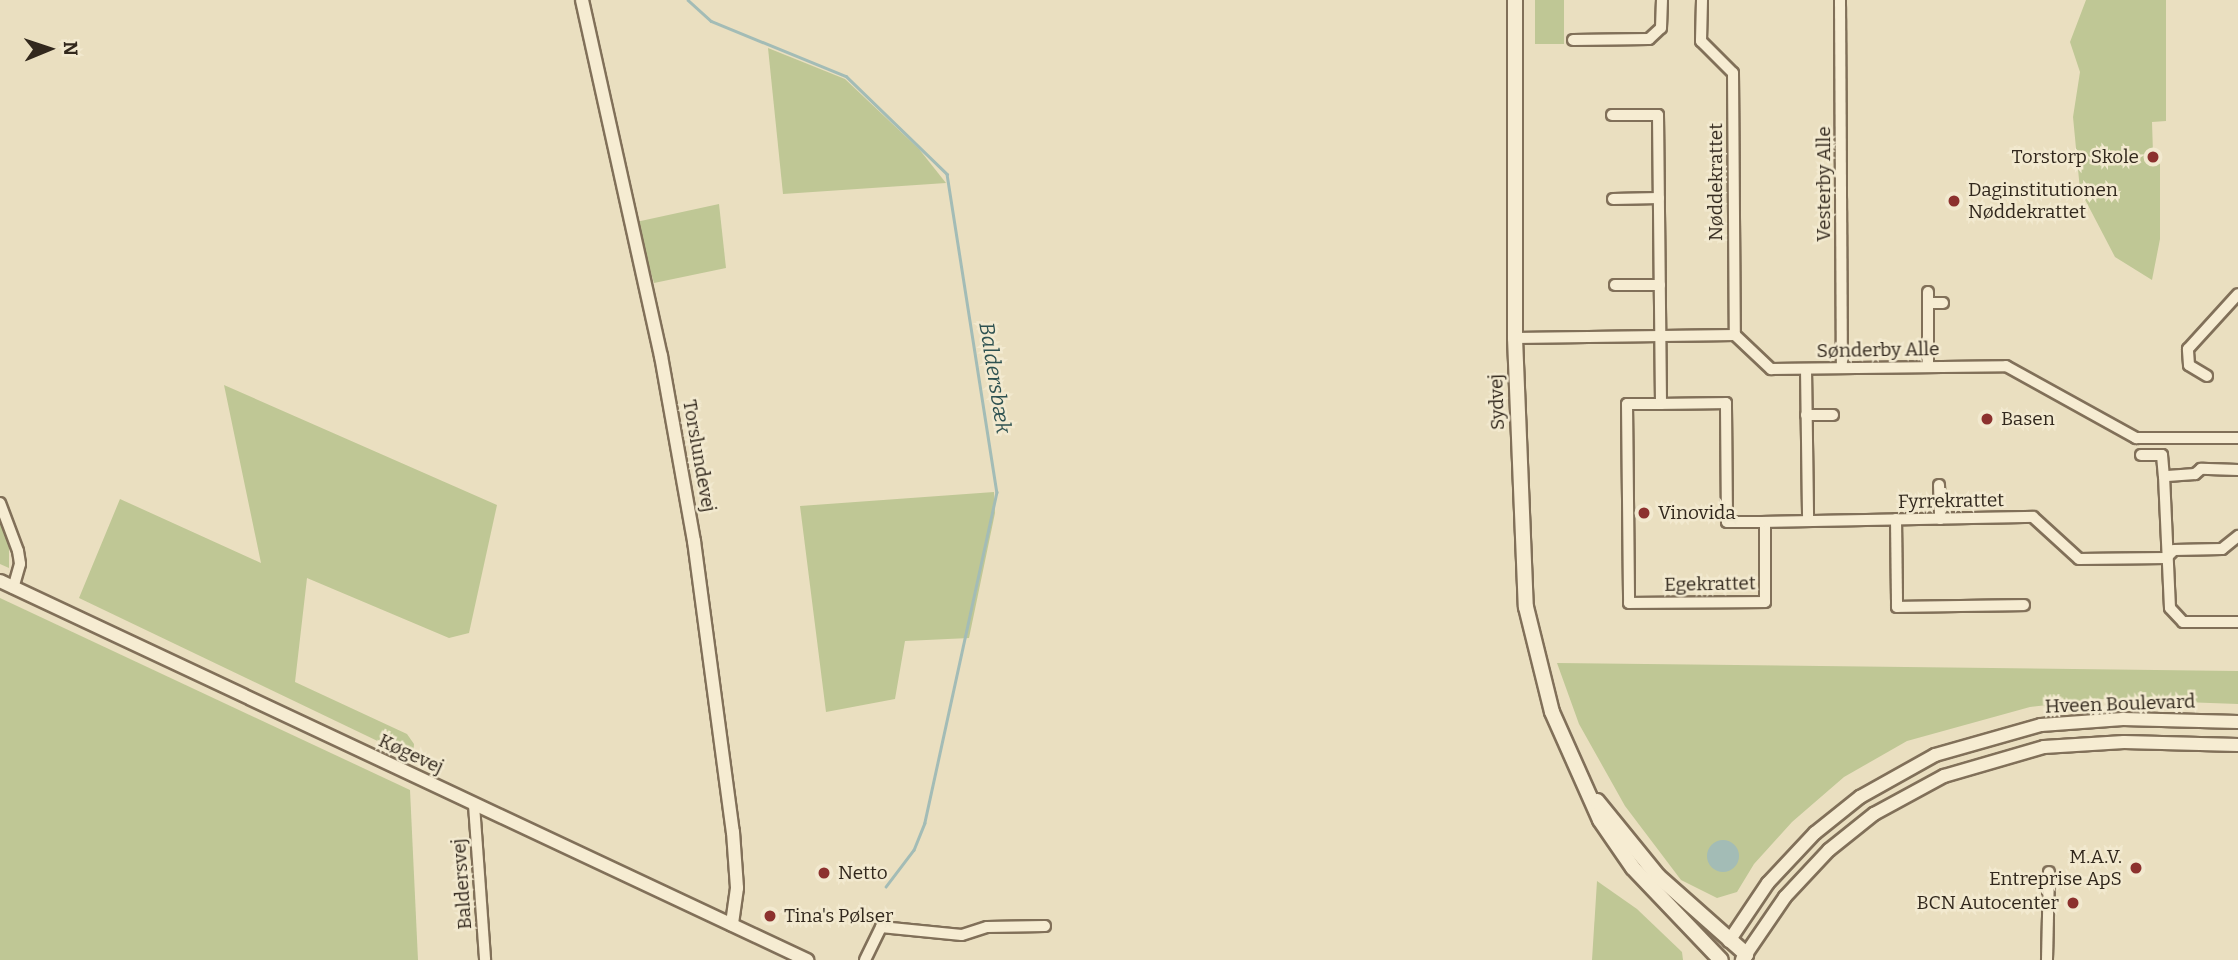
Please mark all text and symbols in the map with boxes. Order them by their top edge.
north arrow [14,14,84,84]
text: N [59,41,82,56]
street label: Nøddekrattet [1705,123,1727,241]
street label: Vesterby Alle [1813,126,1835,242]
place label: Torstorp Skole [2012,146,2139,168]
marker: Torstorp Skole [2145,149,2161,165]
place label: Daginstitutionen Nøddekrattet [1968,179,2118,223]
marker: Daginstitutionen Nøddekrattet [1946,193,1962,209]
water label: Baldersbæk [974,321,1016,435]
street label: Sønderby Alle [1816,338,1940,362]
street label: Sydvej [1485,374,1509,430]
street label: Torslundevej [678,398,720,514]
place label: Basen [2001,408,2055,430]
marker: Basen [1979,411,1995,427]
street label: Fyrrekrattet [1898,489,2004,513]
place label: Vinovida [1658,502,1736,524]
marker: Vinovida [1636,505,1652,521]
street label: Egekrattet [1664,572,1756,596]
street label: Hveen Boulevard [2044,690,2196,718]
street label: Køgevej [375,729,447,779]
street label: Baldersvej [447,838,477,930]
place label: M.A.V. Entreprise ApS [1989,846,2122,890]
marker: M.A.V. Entreprise ApS [2128,860,2144,876]
place label: Netto [838,862,888,884]
marker: Netto [816,865,832,881]
place label: BCN Autocenter [1917,892,2059,914]
marker: BCN Autocenter [2065,895,2081,911]
place label: Tina's Pølser [784,905,893,927]
marker: Tina's Pølser [762,908,778,924]

